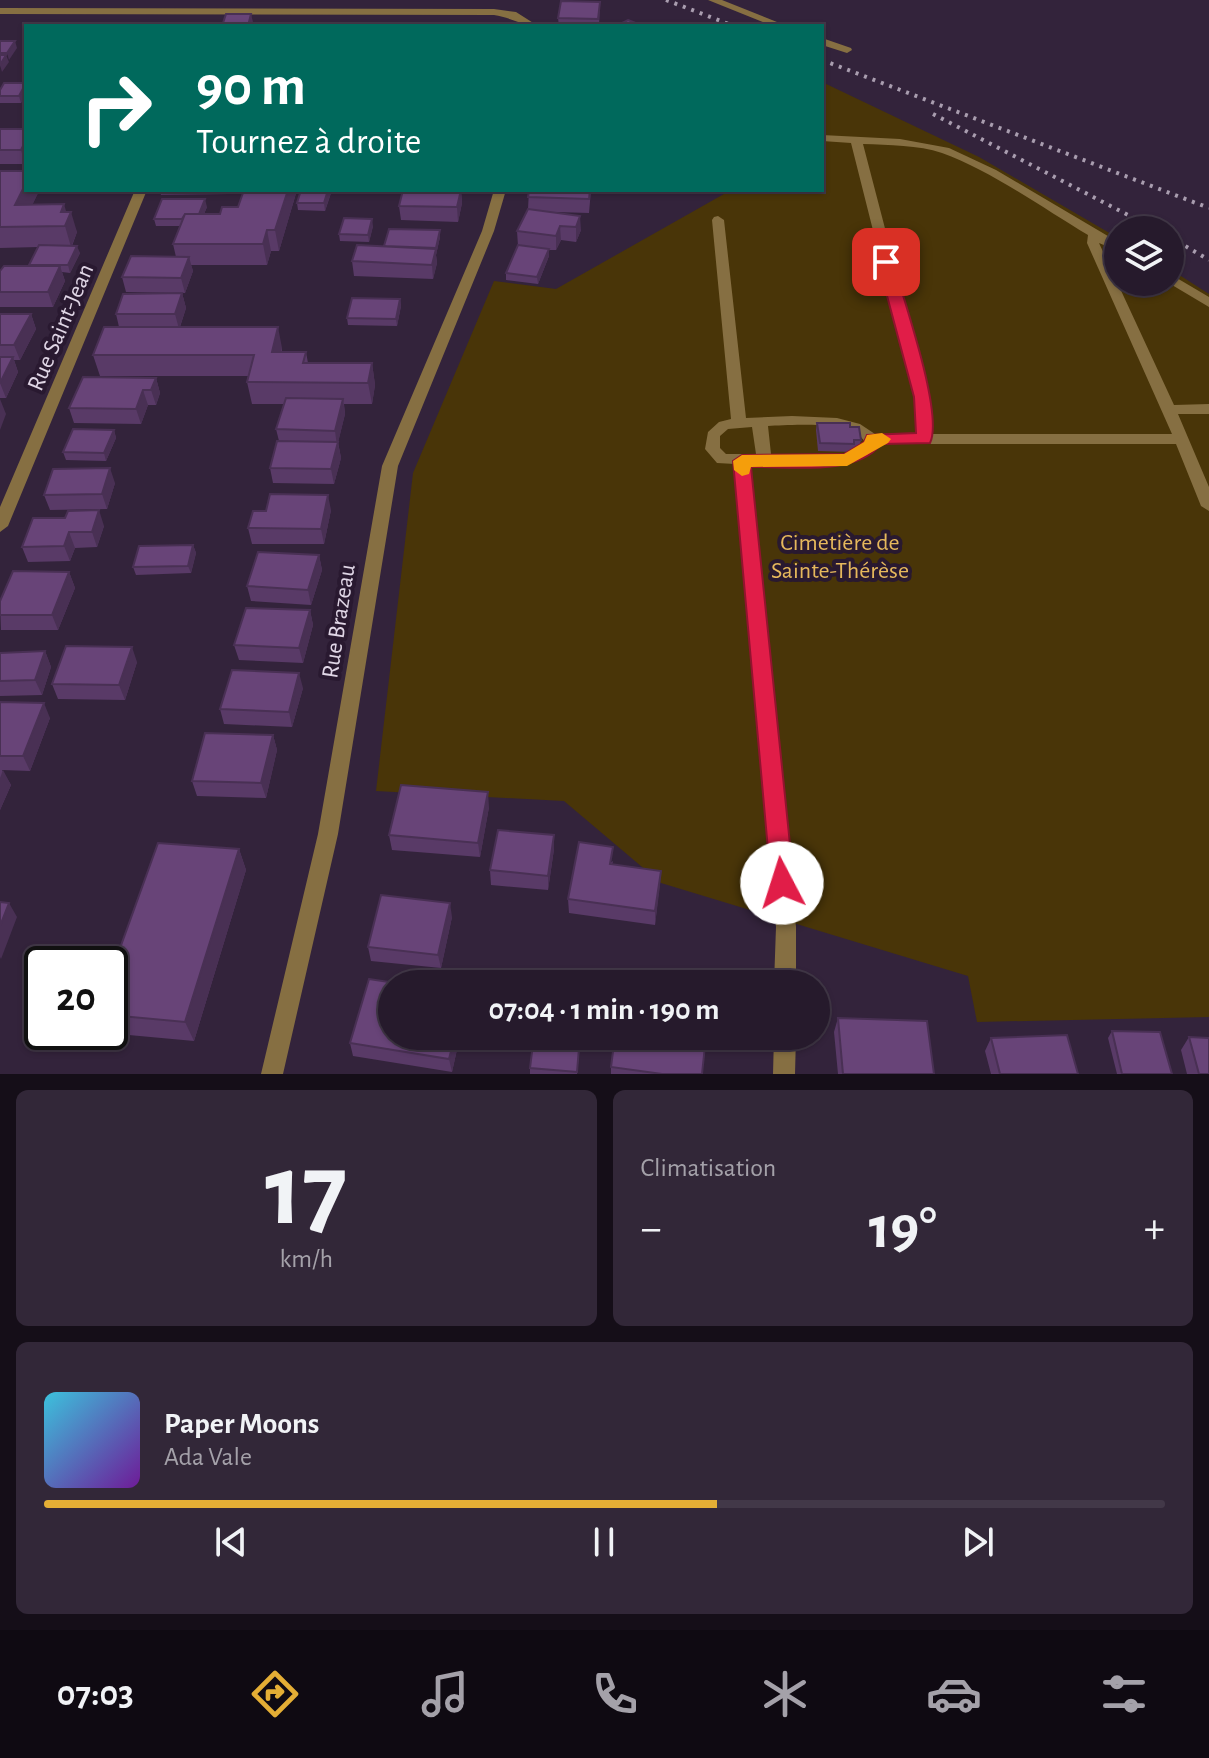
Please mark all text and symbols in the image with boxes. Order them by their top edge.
icon: right [64,56,168,160]
text: 90 m [196,59,306,115]
text: Tournez à droite [196,124,421,160]
map controls [1104,216,1184,296]
button: layers [1104,216,1184,296]
pin [852,228,920,296]
icon: arrive [864,240,908,284]
street label: Rue Saint-Jean [23,260,98,394]
park label: Cimetière de Sainte-Thérèse [771,531,909,583]
street label: Rue Brazeau [318,562,360,680]
position arrow [740,841,824,925]
speed limit sign: 20 [24,946,128,1050]
text: 07:04 · 1 min · 190 m [489,995,719,1025]
text: 17 [265,1140,347,1244]
text: Climatisation [641,1155,776,1181]
text: 19° [869,1199,937,1259]
text: − [641,1207,662,1251]
text: + [1144,1207,1165,1251]
text: km/h [279,1246,333,1272]
text: Paper Moons [164,1409,319,1439]
text: Ada Vale [164,1444,252,1470]
icon: previous [209,1520,253,1564]
icon: pause [582,1520,626,1564]
icon: next [956,1520,1000,1564]
icon: directions [247,1666,303,1722]
icon: music [417,1666,473,1722]
icon: phone [587,1666,643,1722]
icon: climate [757,1666,813,1722]
icon: car [926,1666,982,1722]
icon: filters [1096,1666,1152,1722]
text: 07:03 [57,1676,134,1712]

